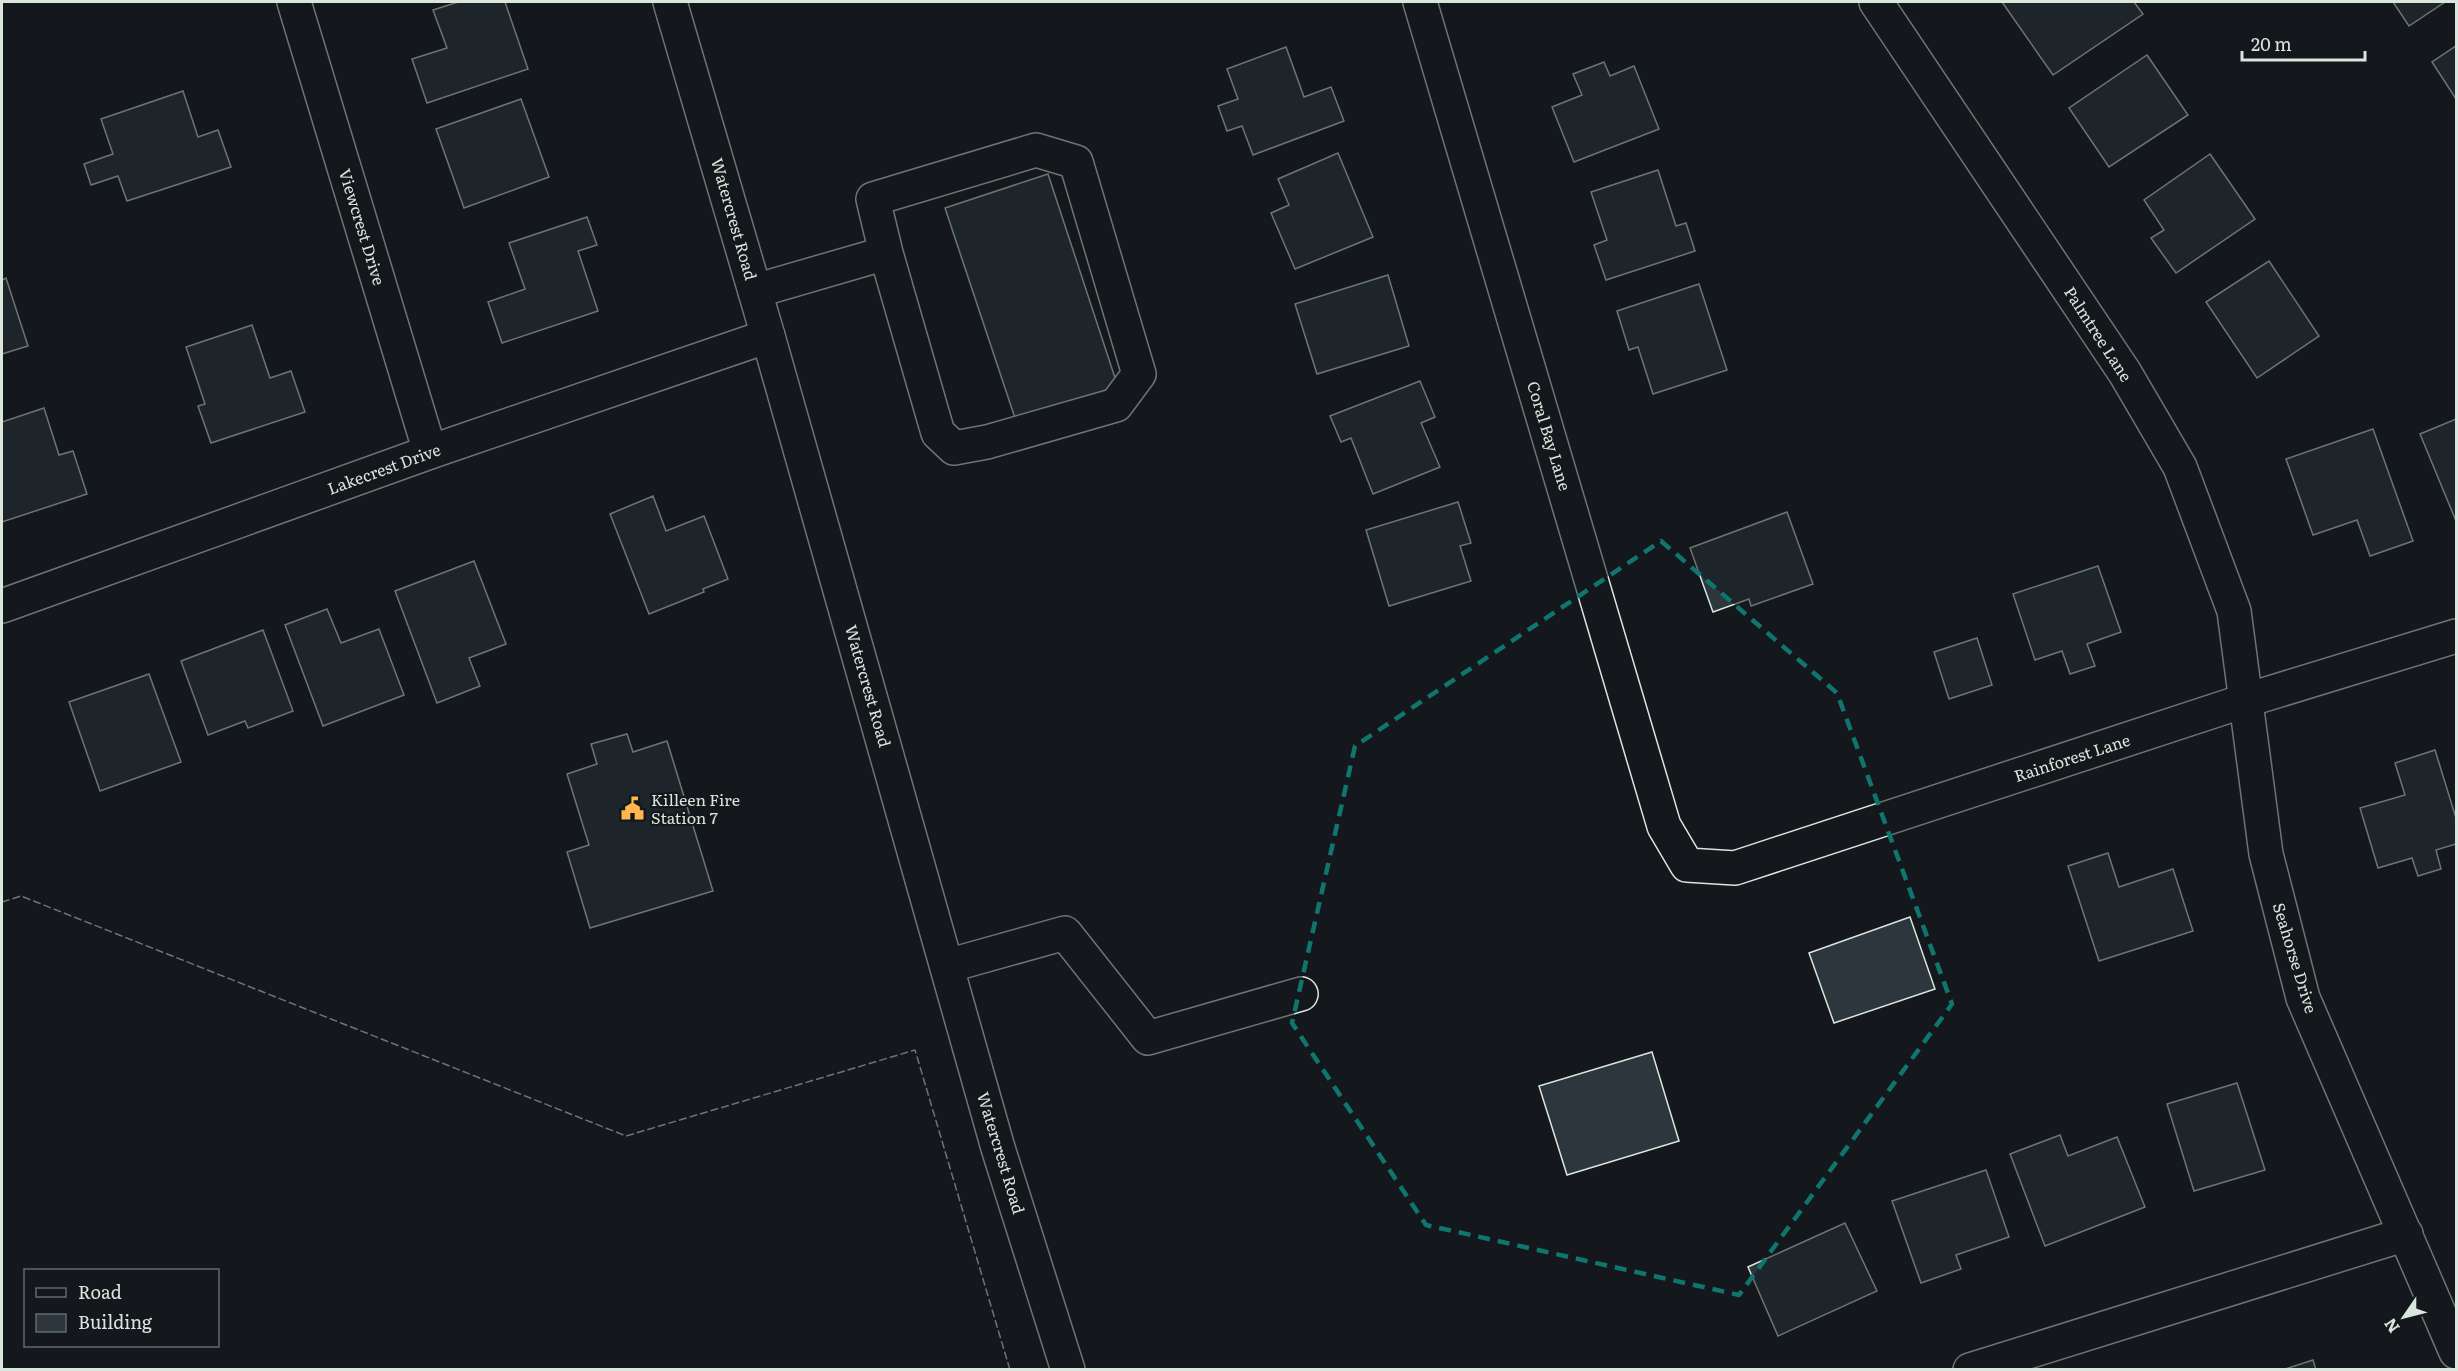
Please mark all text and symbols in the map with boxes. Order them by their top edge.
scale bar [2242,24,2365,62]
text: 20 m [2251,30,2292,57]
street label: Watercrest Road [706,155,764,283]
street label: Viewcrest Drive [334,165,392,288]
street label: Palmtree Lane [2059,281,2139,386]
street label: Coral Bay Lane [1522,378,1578,493]
street label: Lakecrest Drive [324,436,444,500]
street label: Watercrest Road [840,622,898,750]
street label: Rainforest Lane [2011,727,2133,787]
place label: Killeen Fire Station 7 [651,787,740,829]
public building icon: Killeen Fire Station 7 [620,796,646,822]
street label: Seahorse Drive [2268,899,2324,1016]
street label: Watercrest Road [972,1089,1032,1217]
legend [24,1269,219,1347]
text: Road [78,1278,122,1305]
north arrow [2374,1287,2434,1347]
text: Building [78,1308,153,1335]
text: N [2377,1314,2405,1339]

